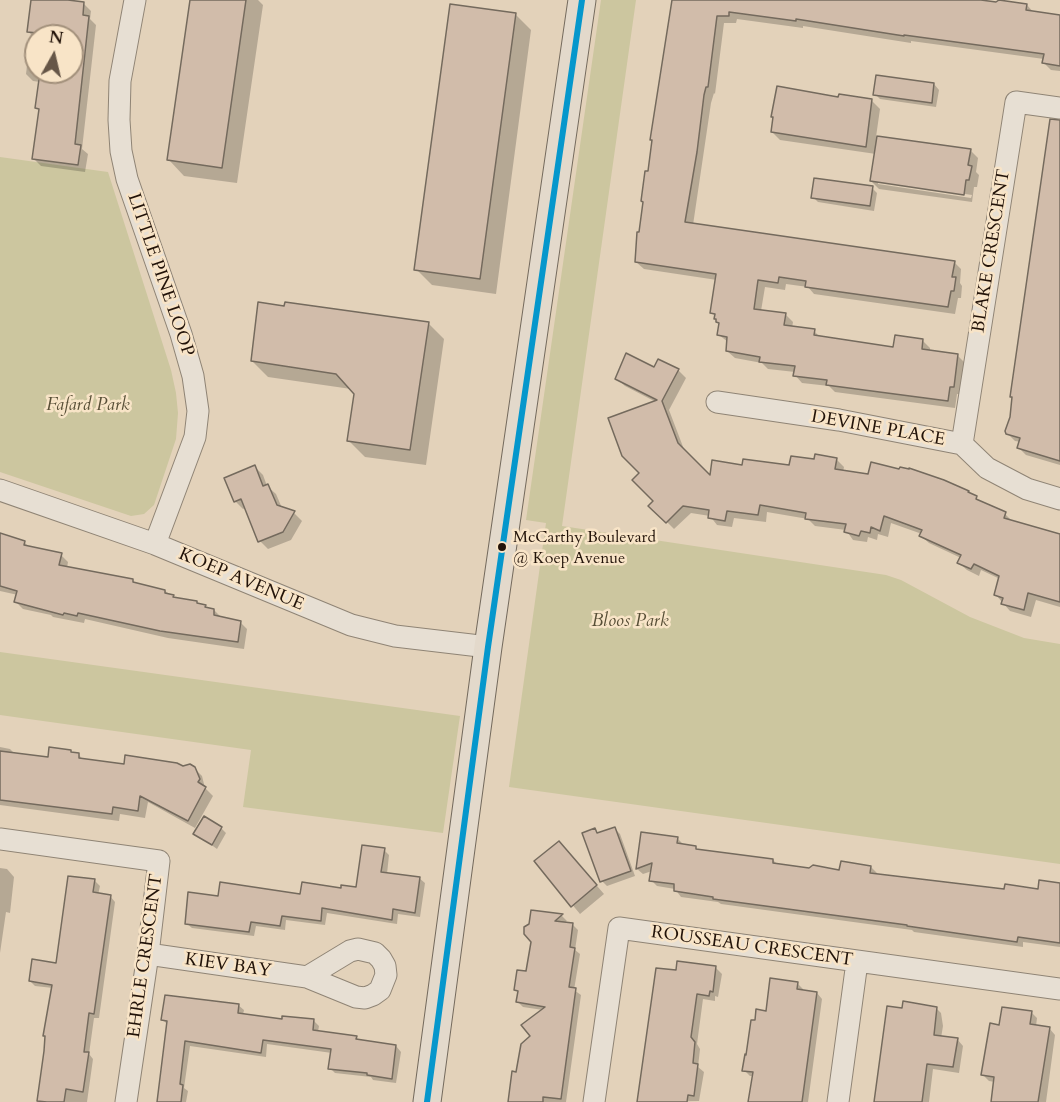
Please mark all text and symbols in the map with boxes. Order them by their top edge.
north arrow [24,24,84,84]
text: N [48,26,65,50]
street label: BLAKE CRESCENT [968,168,1016,334]
street label: LITTLE PINE LOOP [122,191,198,359]
park label: Fafard Park [46,395,130,417]
street label: DEVINE PLACE [809,407,947,451]
place label: McCarthy Boulevard @ Koep Avenue [513,528,656,566]
marker: McCarthy Boulevard @ Koep Avenue [496,541,508,553]
street label: KOEP AVENUE [175,544,307,616]
park label: Bloos Park [591,611,669,633]
street label: EHRLE CRESCENT [124,873,168,1039]
street label: ROUSSEAU CRESCENT [649,922,855,972]
street label: KIEV BAY [183,949,273,983]

